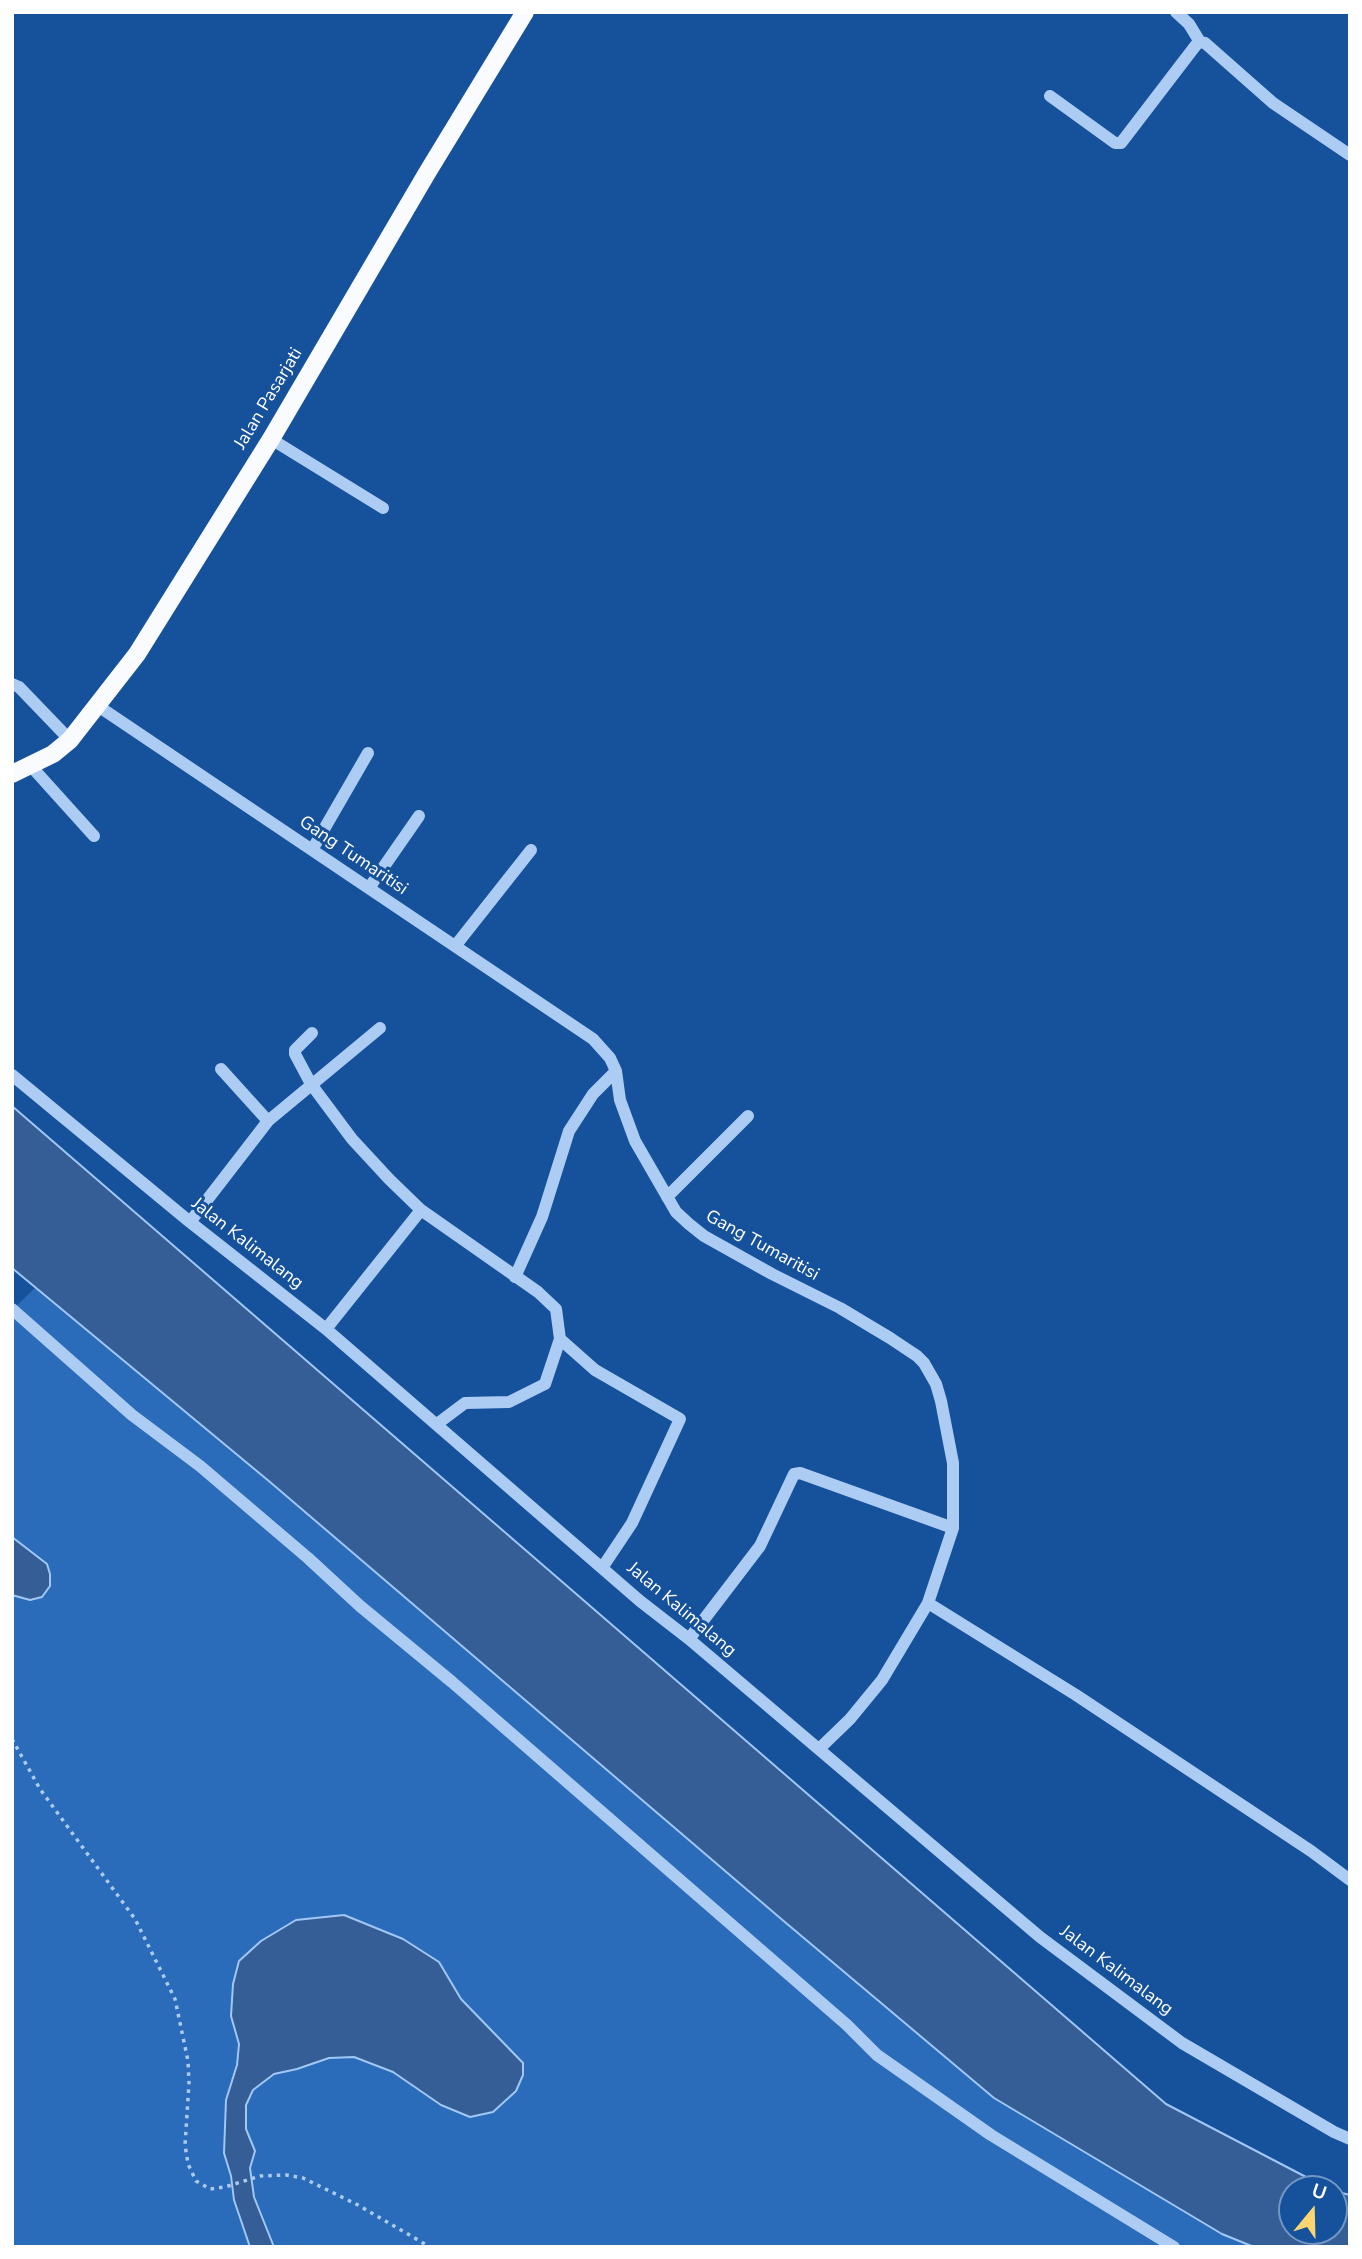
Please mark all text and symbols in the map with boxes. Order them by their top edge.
street label: Jalan Pasarjati [230,344,308,454]
street label: Gang Tumaritisi [295,812,411,900]
street label: Jalan Kalimalang [187,1194,307,1294]
street label: Gang Tumaritisi [701,1206,823,1286]
street label: Jalan Kalimalang [622,1558,740,1662]
street label: Jalan Kalimalang [1055,1921,1177,2021]
north arrow [1278,2175,1348,2245]
text: U [1308,2177,1330,2207]

